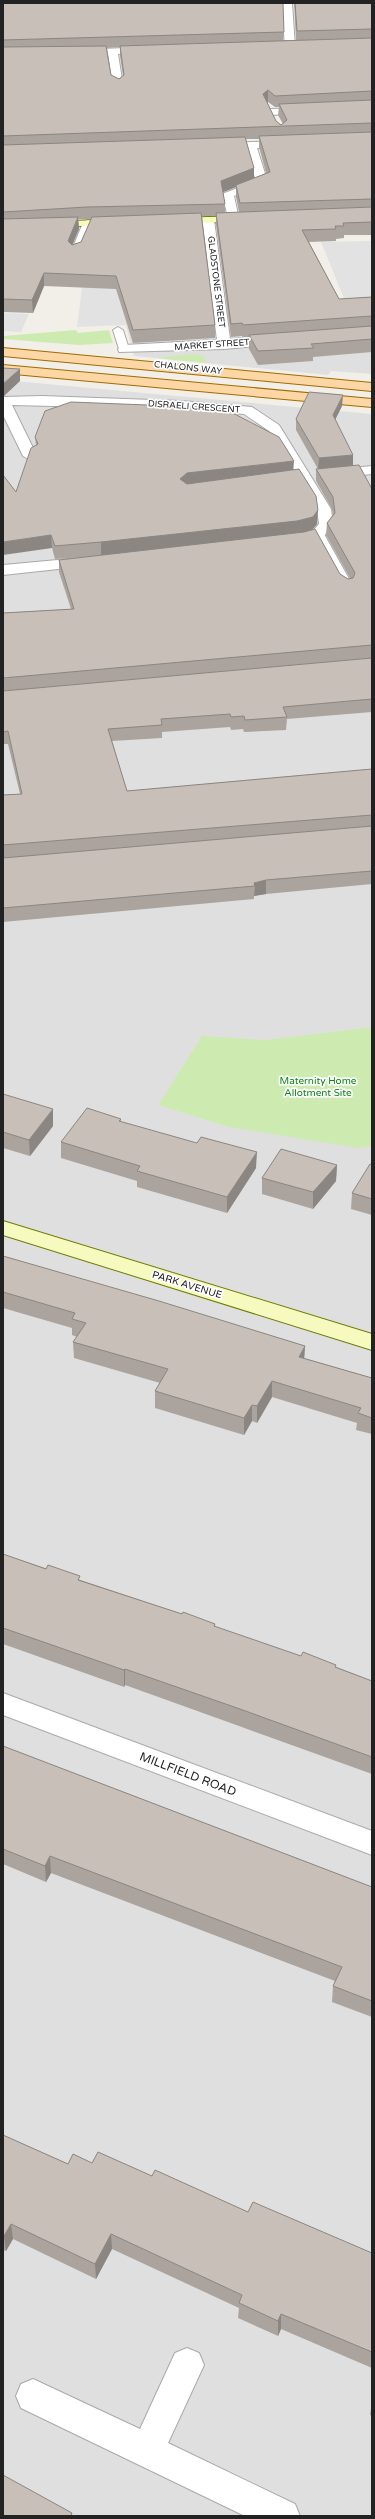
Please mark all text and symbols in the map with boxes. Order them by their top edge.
street label: GLADSTONE STREET [205,235,227,329]
street label: MARKET STREET [174,337,251,353]
street label: CHALONS WAY [153,359,223,377]
street label: DISRAELI CRESCENT [147,398,241,416]
park label: Maternity Home Allotment Site [279,1075,357,1099]
street label: PARK AVENUE [151,1269,223,1301]
street label: MILLFIELD ROAD [138,1749,238,1799]

